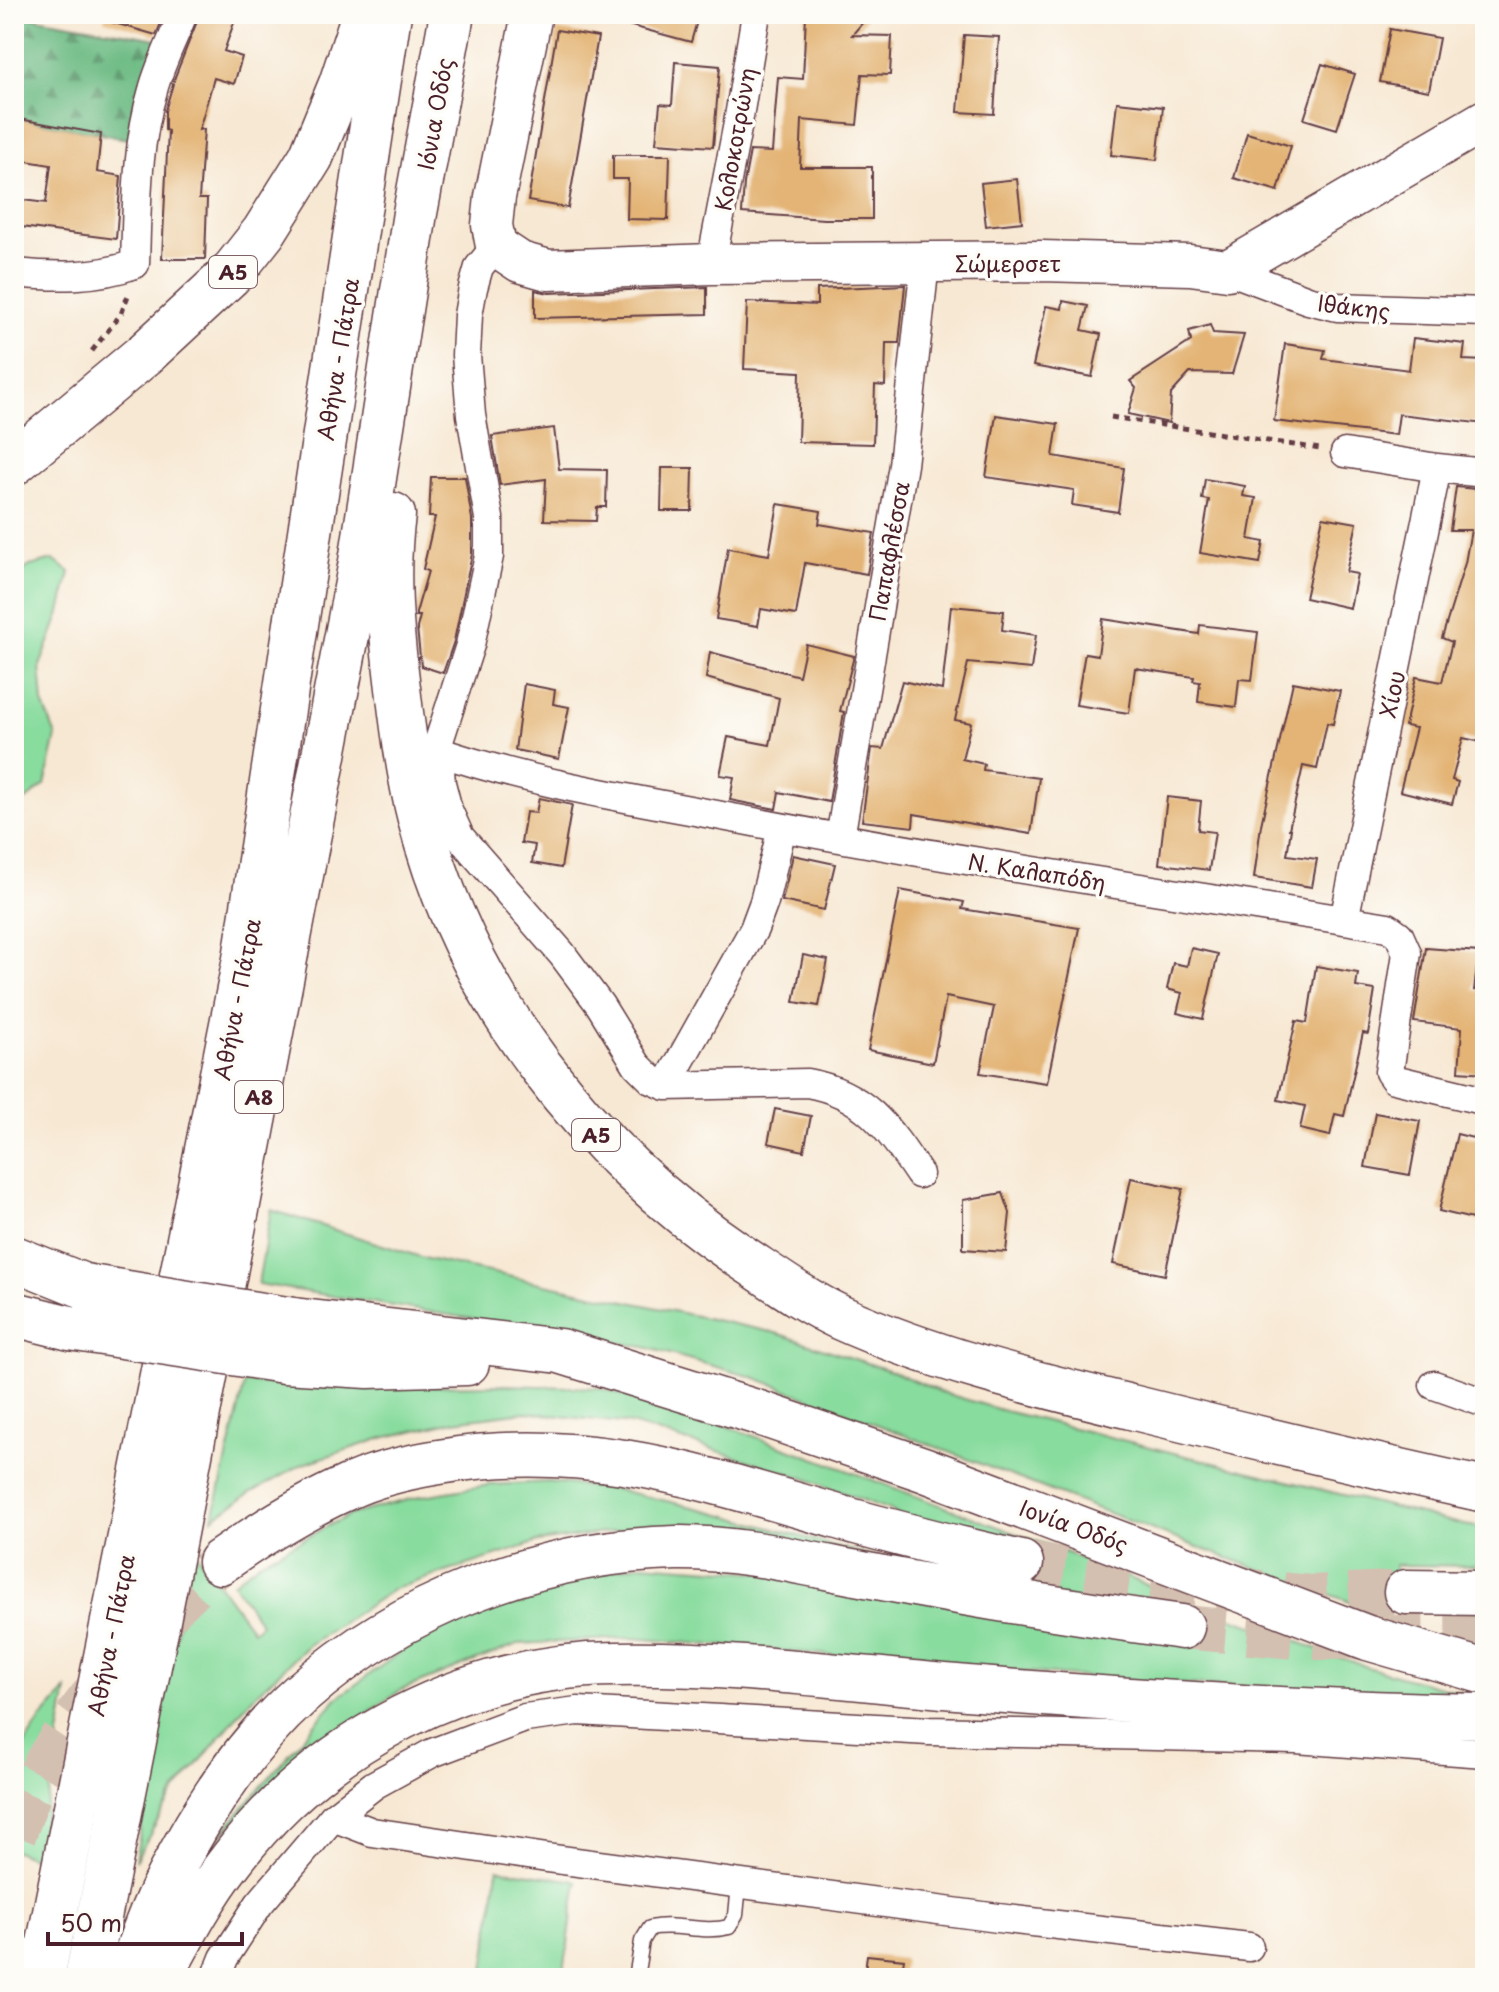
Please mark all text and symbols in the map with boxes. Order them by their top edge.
street label: Ιόνια Οδός [408,55,460,173]
street label: Κολοκοτρώνη [705,65,763,213]
street label: Σώμερσετ [955,246,1061,279]
road number: Α5 [209,256,257,288]
street label: Αθήνα - Πάτρα [308,275,366,443]
street label: Ιθάκης [1316,285,1392,327]
street label: Παπαφλέσσα [859,478,917,624]
street label: Χίου [1370,667,1412,721]
street label: Ν. Καλαπόδη [966,844,1108,898]
street label: Αθήνα - Πάτρα [204,915,268,1083]
road number: Α8 [235,1081,283,1113]
road number: Α5 [572,1119,620,1151]
street label: Ιονία Οδός [1015,1490,1133,1560]
street label: Αθήνα - Πάτρα [78,1551,142,1719]
scale bar [48,1896,242,1946]
text: 50 m [60,1904,122,1940]

